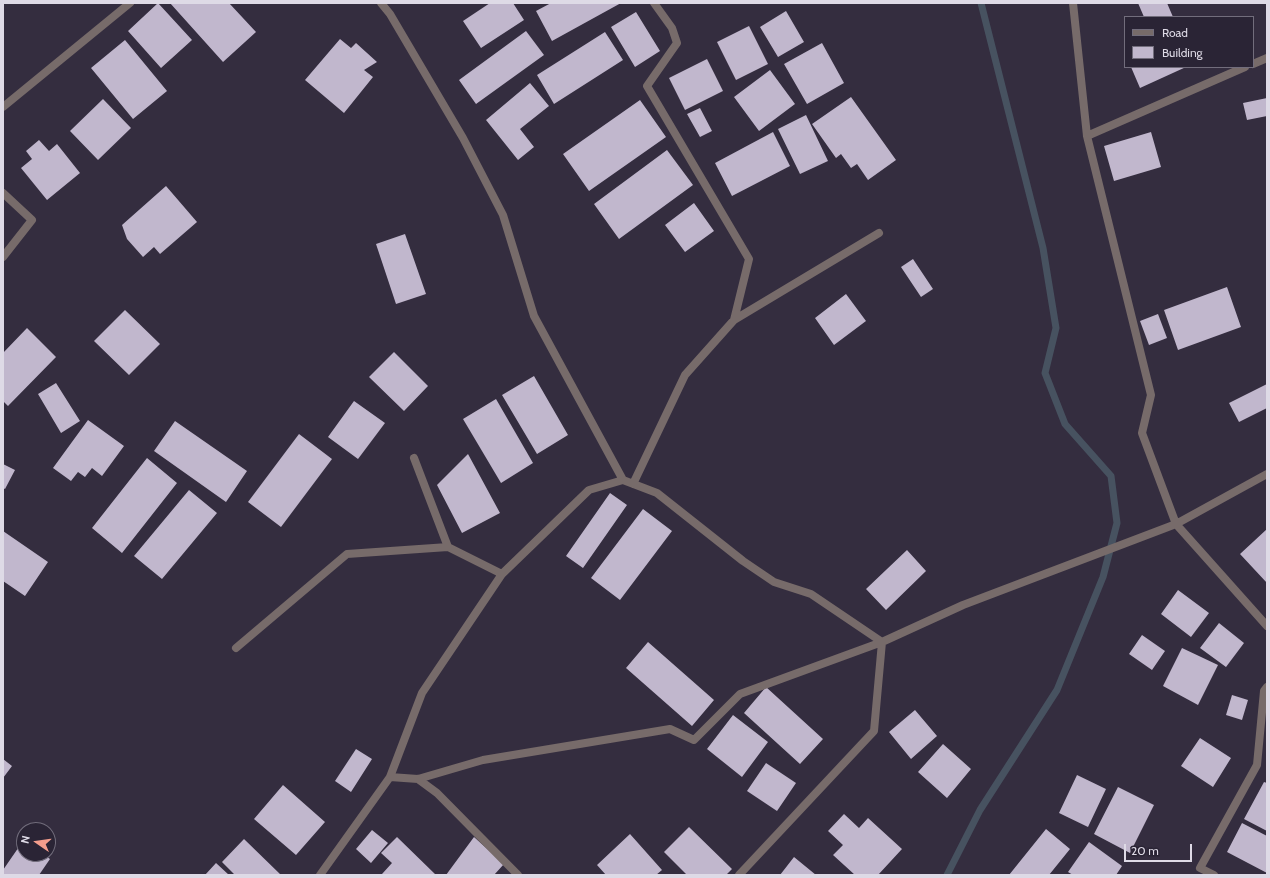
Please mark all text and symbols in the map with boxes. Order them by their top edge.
legend [1124,16,1254,68]
text: Road [1162,25,1188,40]
text: Building [1162,45,1203,60]
north arrow [16,822,56,862]
text: N [18,834,33,845]
scale bar [1126,836,1194,862]
text: 20 m [1131,843,1159,858]

